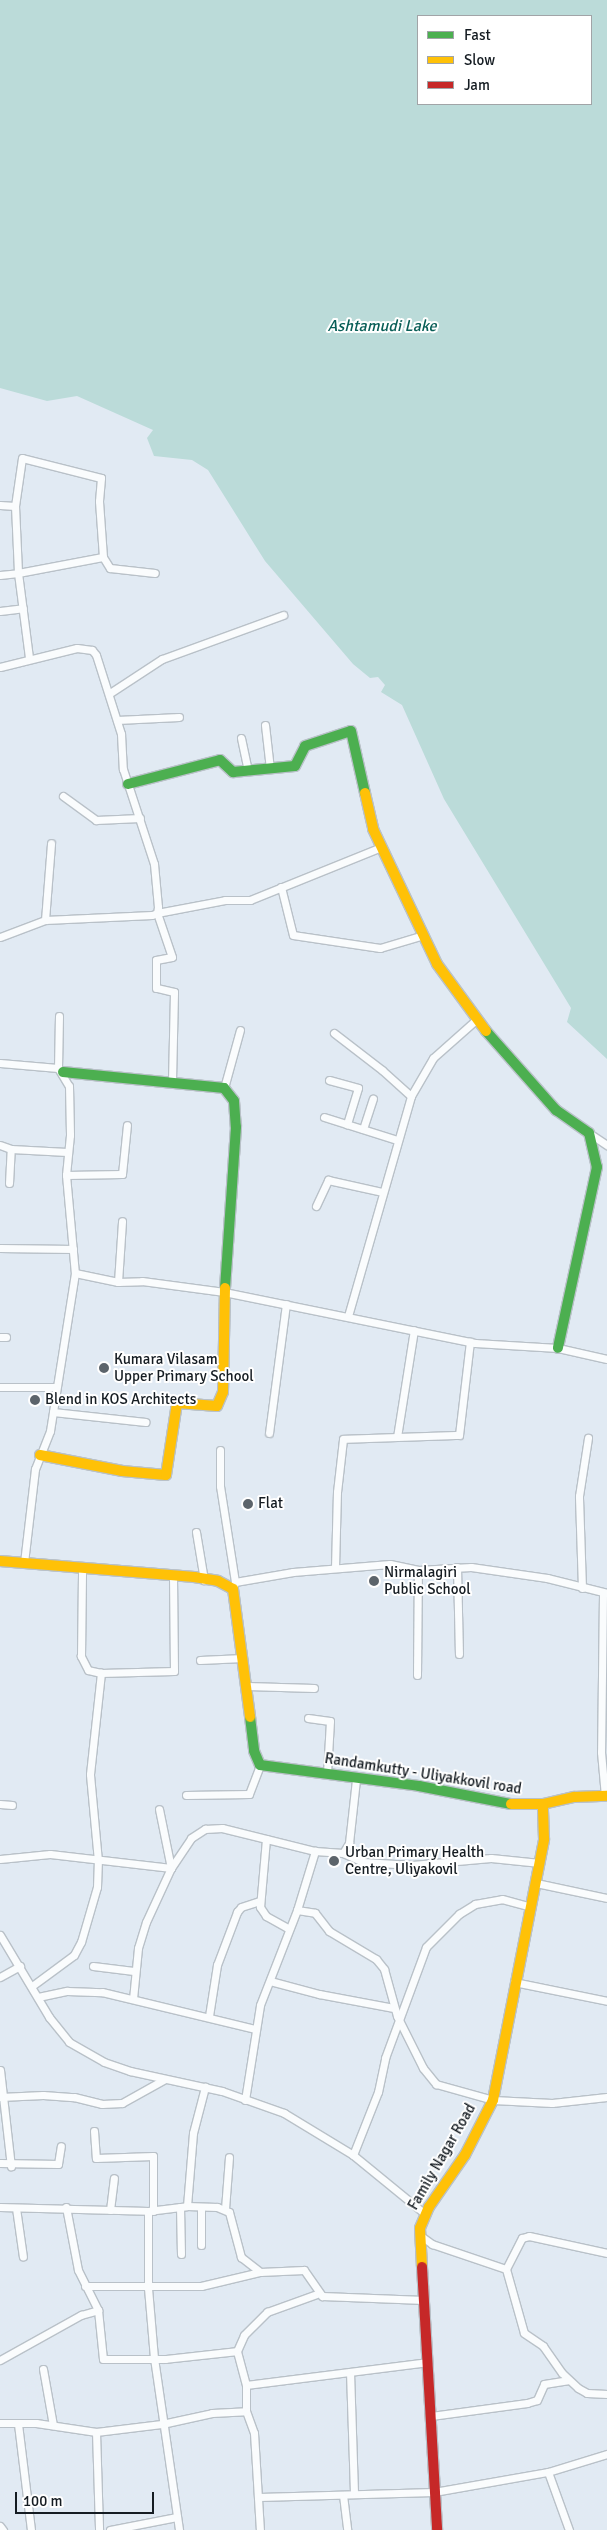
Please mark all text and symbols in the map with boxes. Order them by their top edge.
legend [417,15,592,105]
text: Fast [464,26,491,44]
text: Slow [464,51,495,69]
text: Jam [464,76,490,94]
water label: Ashtamudi Lake [327,316,437,336]
place label: Kumara Vilasam Upper Primary School [114,1350,254,1385]
marker: Kumara Vilasam Upper Primary School [98,1362,110,1374]
place label: Blend in KOS Architects [45,1391,196,1409]
marker: Blend in KOS Architects [29,1394,41,1406]
place label: Flat [258,1495,283,1513]
marker: Flat [242,1498,254,1510]
place label: Nirmalagiri Public School [384,1563,471,1598]
marker: Nirmalagiri Public School [368,1575,380,1587]
street label: Randamkutty - Uliyakkovil road [323,1750,523,1798]
place label: Urban Primary Health Centre, Uliyakovil [345,1843,484,1878]
marker: Urban Primary Health Centre, Uliyakovil [327,1854,341,1868]
street label: Family Nagar Road [404,2101,480,2213]
scale bar [18,2482,156,2514]
text: 100 m [23,2492,63,2510]

